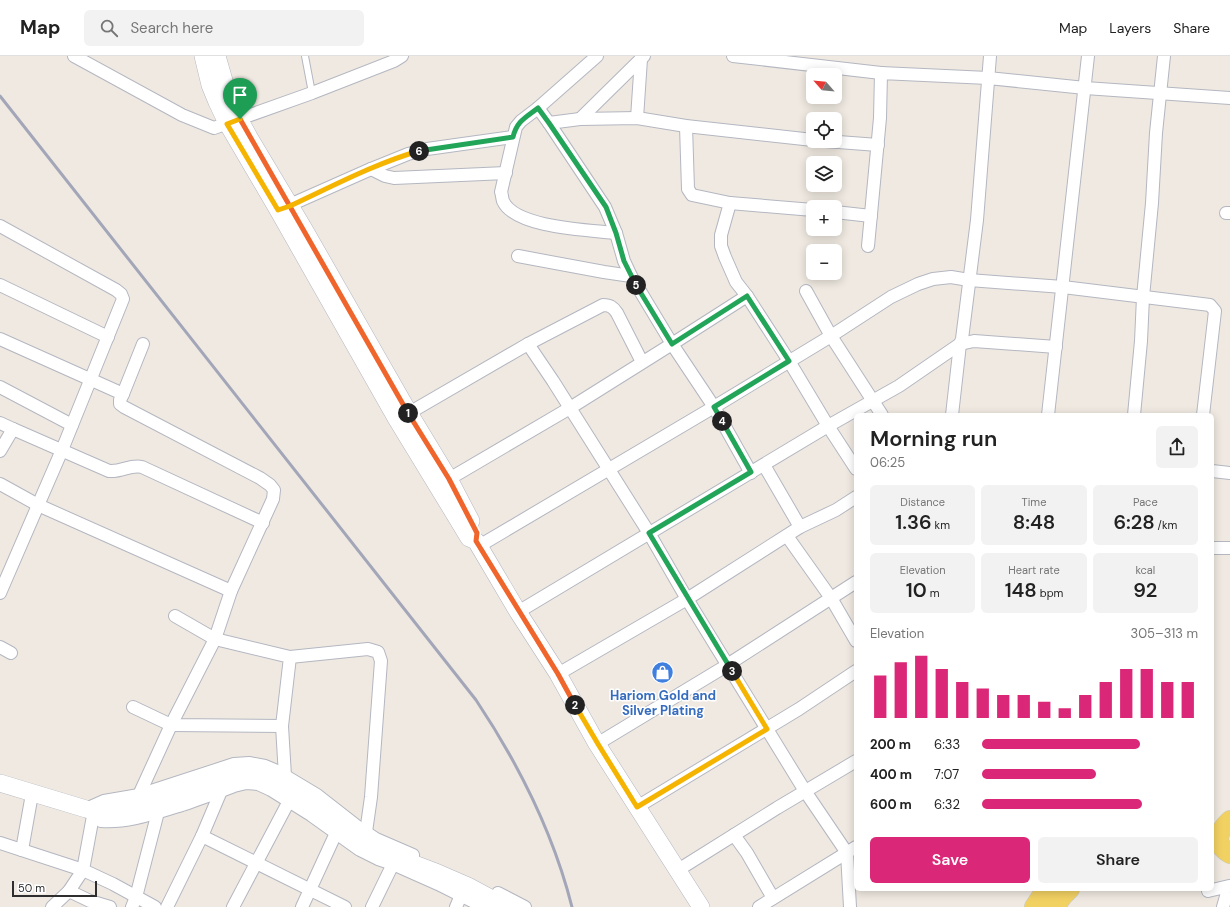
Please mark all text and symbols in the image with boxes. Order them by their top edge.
search box [84,10,364,46]
text: Map [20,15,60,40]
icon: search [98,17,120,39]
text: Search here [130,18,213,38]
text: Map [1059,19,1087,37]
text: Layers [1109,19,1151,37]
text: Share [1173,19,1210,37]
north arrow [806,68,842,104]
map controls [806,68,842,280]
pin [223,78,257,119]
icon: arrive [229,84,251,106]
button: locate [806,112,842,148]
pin: 6 [409,141,429,161]
text: 6 [416,144,422,158]
button: layers [806,156,842,192]
button: + [806,200,842,236]
button: − [806,244,842,280]
pin: 5 [626,275,646,295]
text: 5 [633,278,639,292]
pin: 1 [398,403,418,423]
text: 1 [406,406,410,420]
pin: 4 [712,411,732,431]
text: 4 [718,414,726,428]
text: Morning run [870,424,997,453]
button: share [1156,426,1198,468]
text: 06:25 [870,454,905,471]
text: Distance [900,495,945,509]
text: Time [1022,495,1046,509]
text: Pace [1133,495,1158,509]
text: 1.36 [895,509,932,535]
text: 8:48 [1013,509,1055,535]
text: 6:28 [1113,509,1155,535]
text: km [932,518,950,532]
text: /km [1155,518,1177,532]
text: Elevation [900,563,946,577]
text: Heart rate [1008,563,1060,577]
text: kcal [1135,563,1155,577]
text: 10 [906,577,927,603]
text: 148 [1005,577,1037,603]
text: 92 [1133,577,1157,603]
text: m [927,586,939,600]
text: bpm [1037,586,1063,600]
text: Elevation [870,625,924,642]
text: 305–313 m [1131,625,1198,642]
shop icon: Hariom Gold and Silver Plating [650,660,676,686]
pin: 3 [722,661,742,681]
text: 3 [729,664,735,678]
place label: Hariom Gold and Silver Plating [610,687,716,719]
pin: 2 [565,695,585,715]
text: 2 [572,698,578,712]
text: 200 m [870,736,911,753]
text: 6:33 [934,736,960,753]
text: 400 m [870,766,912,783]
text: 7:07 [934,766,959,783]
text: 600 m [870,796,912,813]
text: 6:32 [934,796,960,813]
button: Save [870,837,1030,883]
button: Share [1038,837,1198,883]
scale bar [12,879,97,898]
text: 50 m [18,881,45,895]

